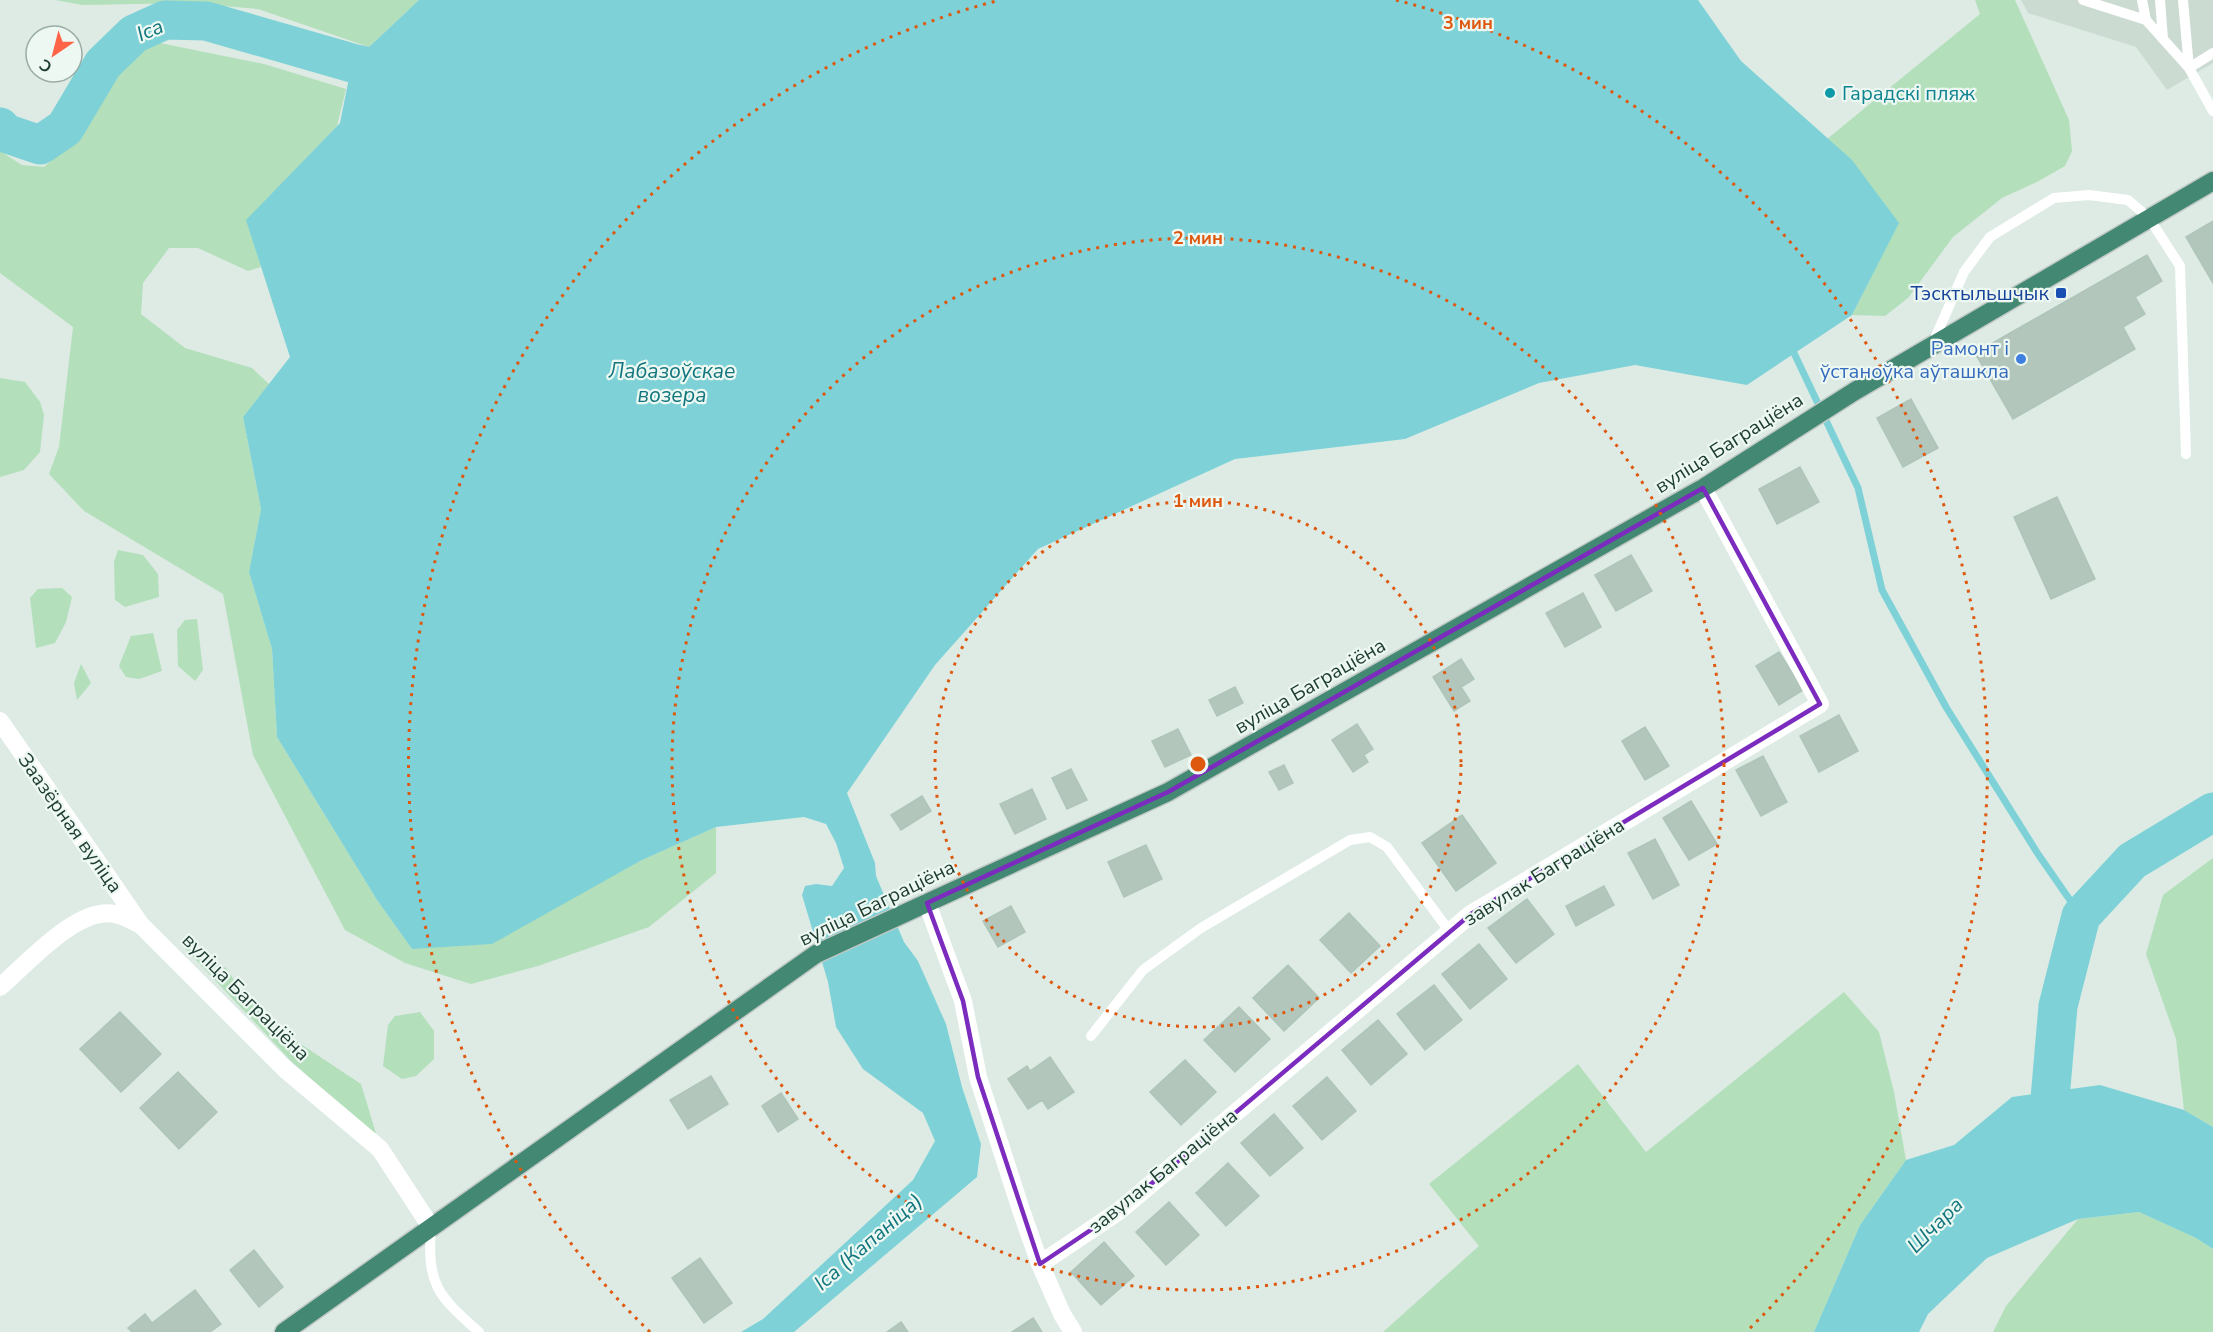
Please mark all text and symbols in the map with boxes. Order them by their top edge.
text: 3 мин [1443,11,1493,35]
water label: Іса [132,12,168,48]
north arrow [24,24,84,84]
text: С [35,53,57,78]
place label: Гарадскі пляж [1842,80,1975,107]
marker: Гарадскі пляж [1823,86,1837,100]
text: 2 мин [1173,226,1223,250]
place label: Тэсктыльшчык [1911,280,2049,307]
marker: Тэсктыльшчык [2054,286,2068,300]
place label: Рамонт і ўстаноўка аўташкла [1820,335,2009,385]
marker: Рамонт і ўстаноўка аўташкла [2014,352,2028,366]
water label: Лабазоўскае возера [608,357,735,409]
street label: вуліца Баграціёна [1650,386,1808,500]
text: 1 мин [1173,489,1223,513]
street label: вуліца Баграціёна [1229,632,1391,740]
street label: Заазёрная вуліца [12,748,128,898]
centre of rings [1188,754,1208,774]
street label: завулак Баграціёна [1458,812,1630,932]
street label: вуліца Баграціёна [794,853,960,953]
street label: вуліца Баграціёна [176,927,316,1067]
street label: завулак Баграціёна [1083,1102,1243,1240]
water label: Іса (Капаніца) [808,1187,928,1297]
water label: Шчара [1901,1191,1969,1259]

